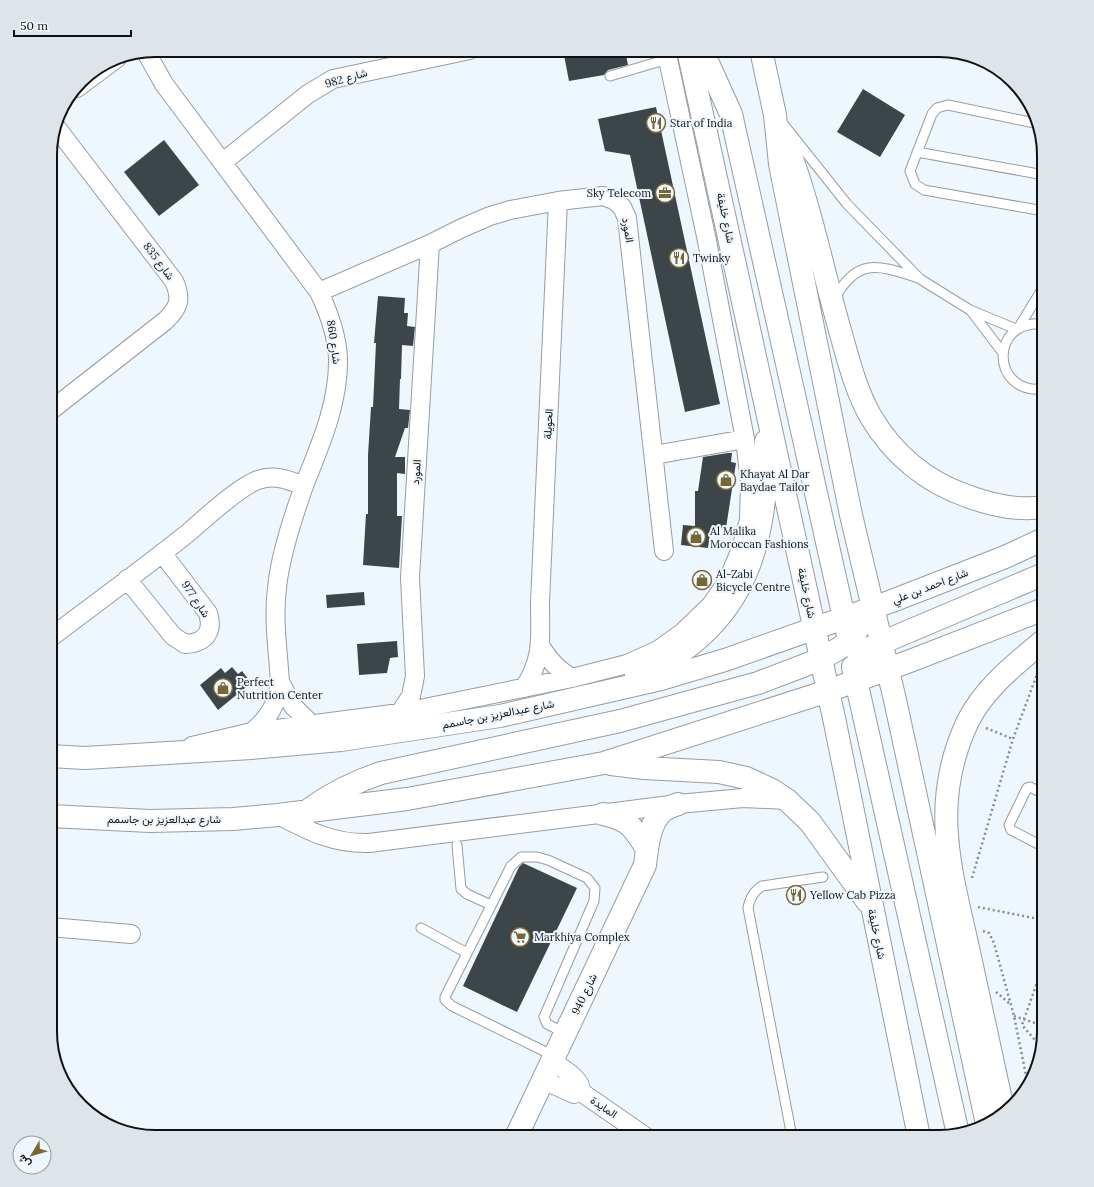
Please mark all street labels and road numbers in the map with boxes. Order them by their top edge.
street label: شارع 982 [323,65,369,92]
street label: شارع خليفة [713,192,738,245]
street label: المورد [619,216,637,244]
street label: شارع 835 [140,239,178,283]
street label: شارع 860 [323,319,344,365]
street label: الحويلة [540,408,556,440]
street label: المورد [408,459,424,485]
street label: شارع احمد بن علي [890,565,971,610]
street label: شارع خليفة [794,567,819,620]
street label: شارع 977 [178,578,214,621]
street label: شارع عبدالعزيز بن جاسمم [441,696,556,733]
street label: شارع عبدالعزيز بن جاسمم [107,812,221,827]
street label: شارع خليفة [864,908,889,961]
street label: شارع 940 [568,971,601,1017]
street label: المايدة [588,1093,620,1121]

